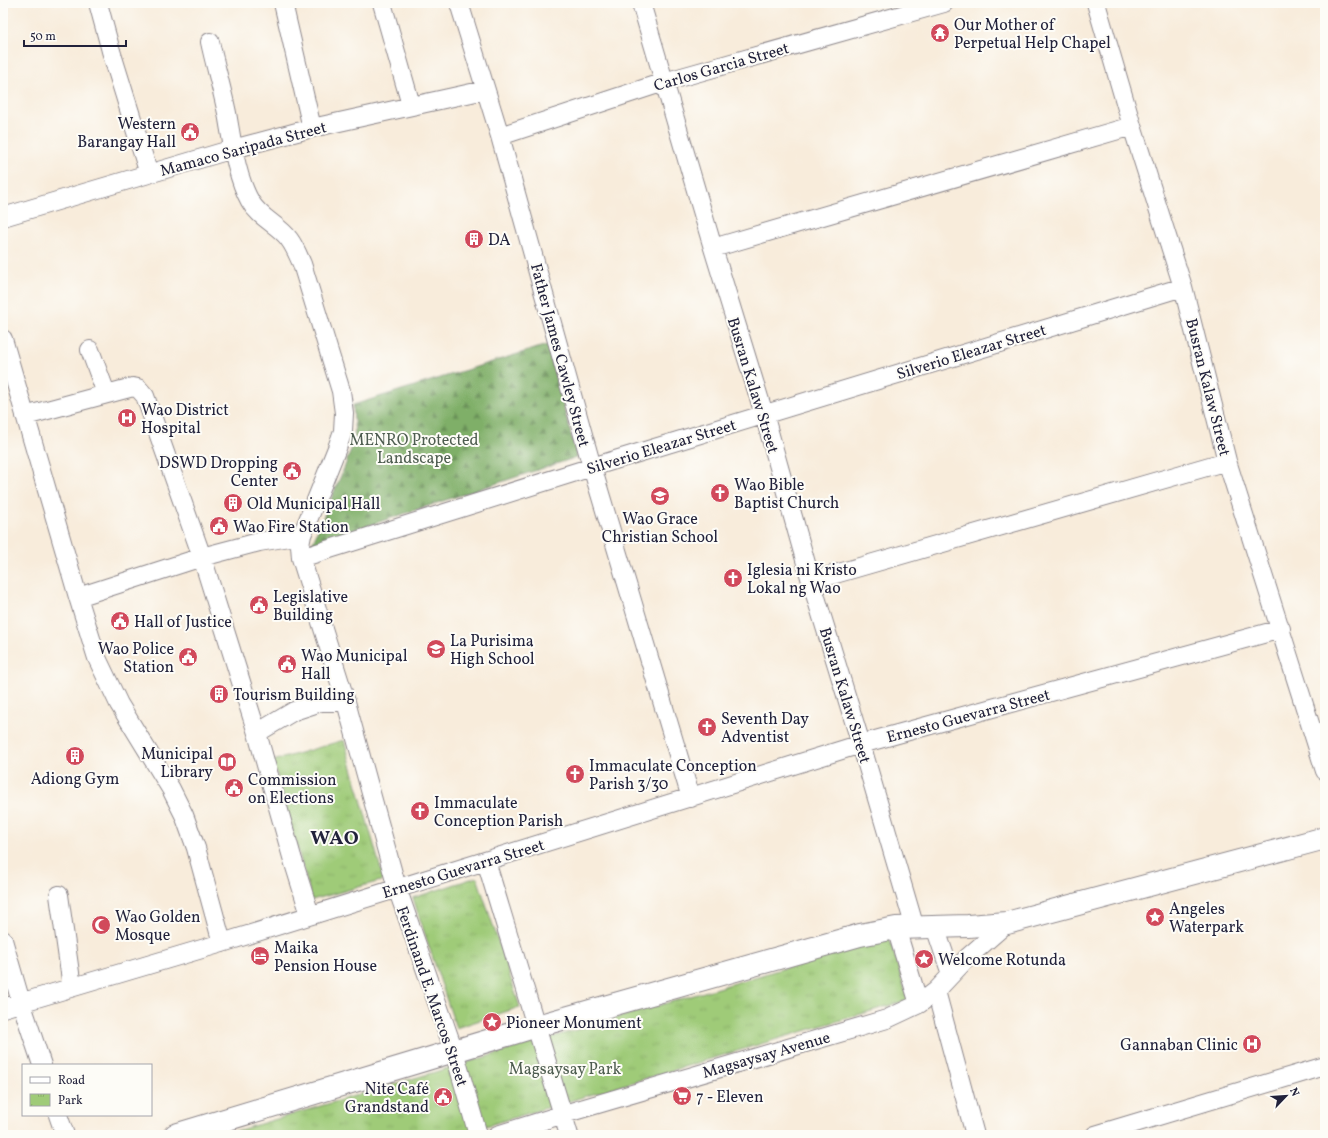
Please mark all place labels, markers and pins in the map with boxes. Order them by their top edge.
place label: Our Mother of Perpetual Help Chapel [954,15,1111,55]
temple icon: Our Mother of Perpetual Help Chapel [929,22,951,44]
place label: Western Barangay Hall [77,114,176,154]
public building icon: Western Barangay Hall [179,121,201,143]
building icon: DA [463,228,485,250]
place label: DA [488,230,511,252]
place label: Wao District Hospital [141,400,229,440]
hospital icon: Wao District Hospital [116,407,138,429]
place label: DSWD Dropping Center [159,453,278,493]
public building icon: DSWD Dropping Center [281,460,303,482]
place label: Wao Bible Baptist Church [734,475,839,515]
church icon: Wao Bible Baptist Church [709,482,731,504]
school or university icon: Wao Grace Christian School [649,485,671,507]
building icon: Old Municipal Hall [222,492,244,514]
place label: Old Municipal Hall [247,494,381,516]
place label: Wao Grace Christian School [602,509,718,549]
public building icon: Wao Fire Station [208,515,230,537]
place label: Wao Fire Station [233,517,349,539]
place label: Iglesia ni Kristo Lokal ng Wao [747,560,857,600]
church icon: Iglesia ni Kristo Lokal ng Wao [722,567,744,589]
place label: Legislative Building [273,587,348,627]
public building icon: Legislative Building [248,594,270,616]
public building icon: Hall of Justice [109,610,131,632]
place label: Hall of Justice [134,612,232,634]
place label: La Purisima High School [450,631,535,671]
school or university icon: La Purisima High School [425,638,447,660]
place label: Wao Police Station [98,639,174,679]
public building icon: Wao Police Station [177,646,199,668]
place label: Wao Municipal Hall [301,646,408,686]
public building icon: Wao Municipal Hall [276,653,298,675]
building icon: Tourism Building [208,683,230,705]
place label: Tourism Building [233,685,355,707]
place label: Seventh Day Adventist [721,709,809,749]
church icon: Seventh Day Adventist [696,716,718,738]
place label: Municipal Library [141,744,213,784]
building icon: Adiong Gym [64,745,86,767]
library icon: Municipal Library [216,751,238,773]
place label: Immaculate Conception Parish 3/30 [589,756,757,796]
church icon: Immaculate Conception Parish 3/30 [564,763,586,785]
place label: Adiong Gym [31,769,119,791]
place label: Commission on Elections [248,770,337,810]
public building icon: Commission on Elections [223,777,245,799]
place label: Immaculate Conception Parish [434,793,563,833]
church icon: Immaculate Conception Parish [409,800,431,822]
place label: Angeles Waterpark [1169,899,1244,939]
place icon: Angeles Waterpark [1144,906,1166,928]
place label: Wao Golden Mosque [115,907,201,947]
mosque icon: Wao Golden Mosque [90,914,112,936]
place label: Maika Pension House [274,938,377,978]
hotel icon: Maika Pension House [249,945,271,967]
place icon: Welcome Rotunda [913,948,935,970]
place label: Welcome Rotunda [938,950,1066,972]
place icon: Pioneer Monument [481,1011,503,1033]
place label: Pioneer Monument [506,1013,642,1035]
hospital icon: Gannaban Clinic [1241,1033,1263,1055]
place label: Gannaban Clinic [1120,1035,1238,1057]
place label: Nite Café Grandstand [345,1079,429,1119]
supermarket icon: 7 - Eleven [671,1085,693,1107]
public building icon: Nite Café Grandstand [432,1086,454,1108]
place label: 7 - Eleven [696,1087,763,1109]

